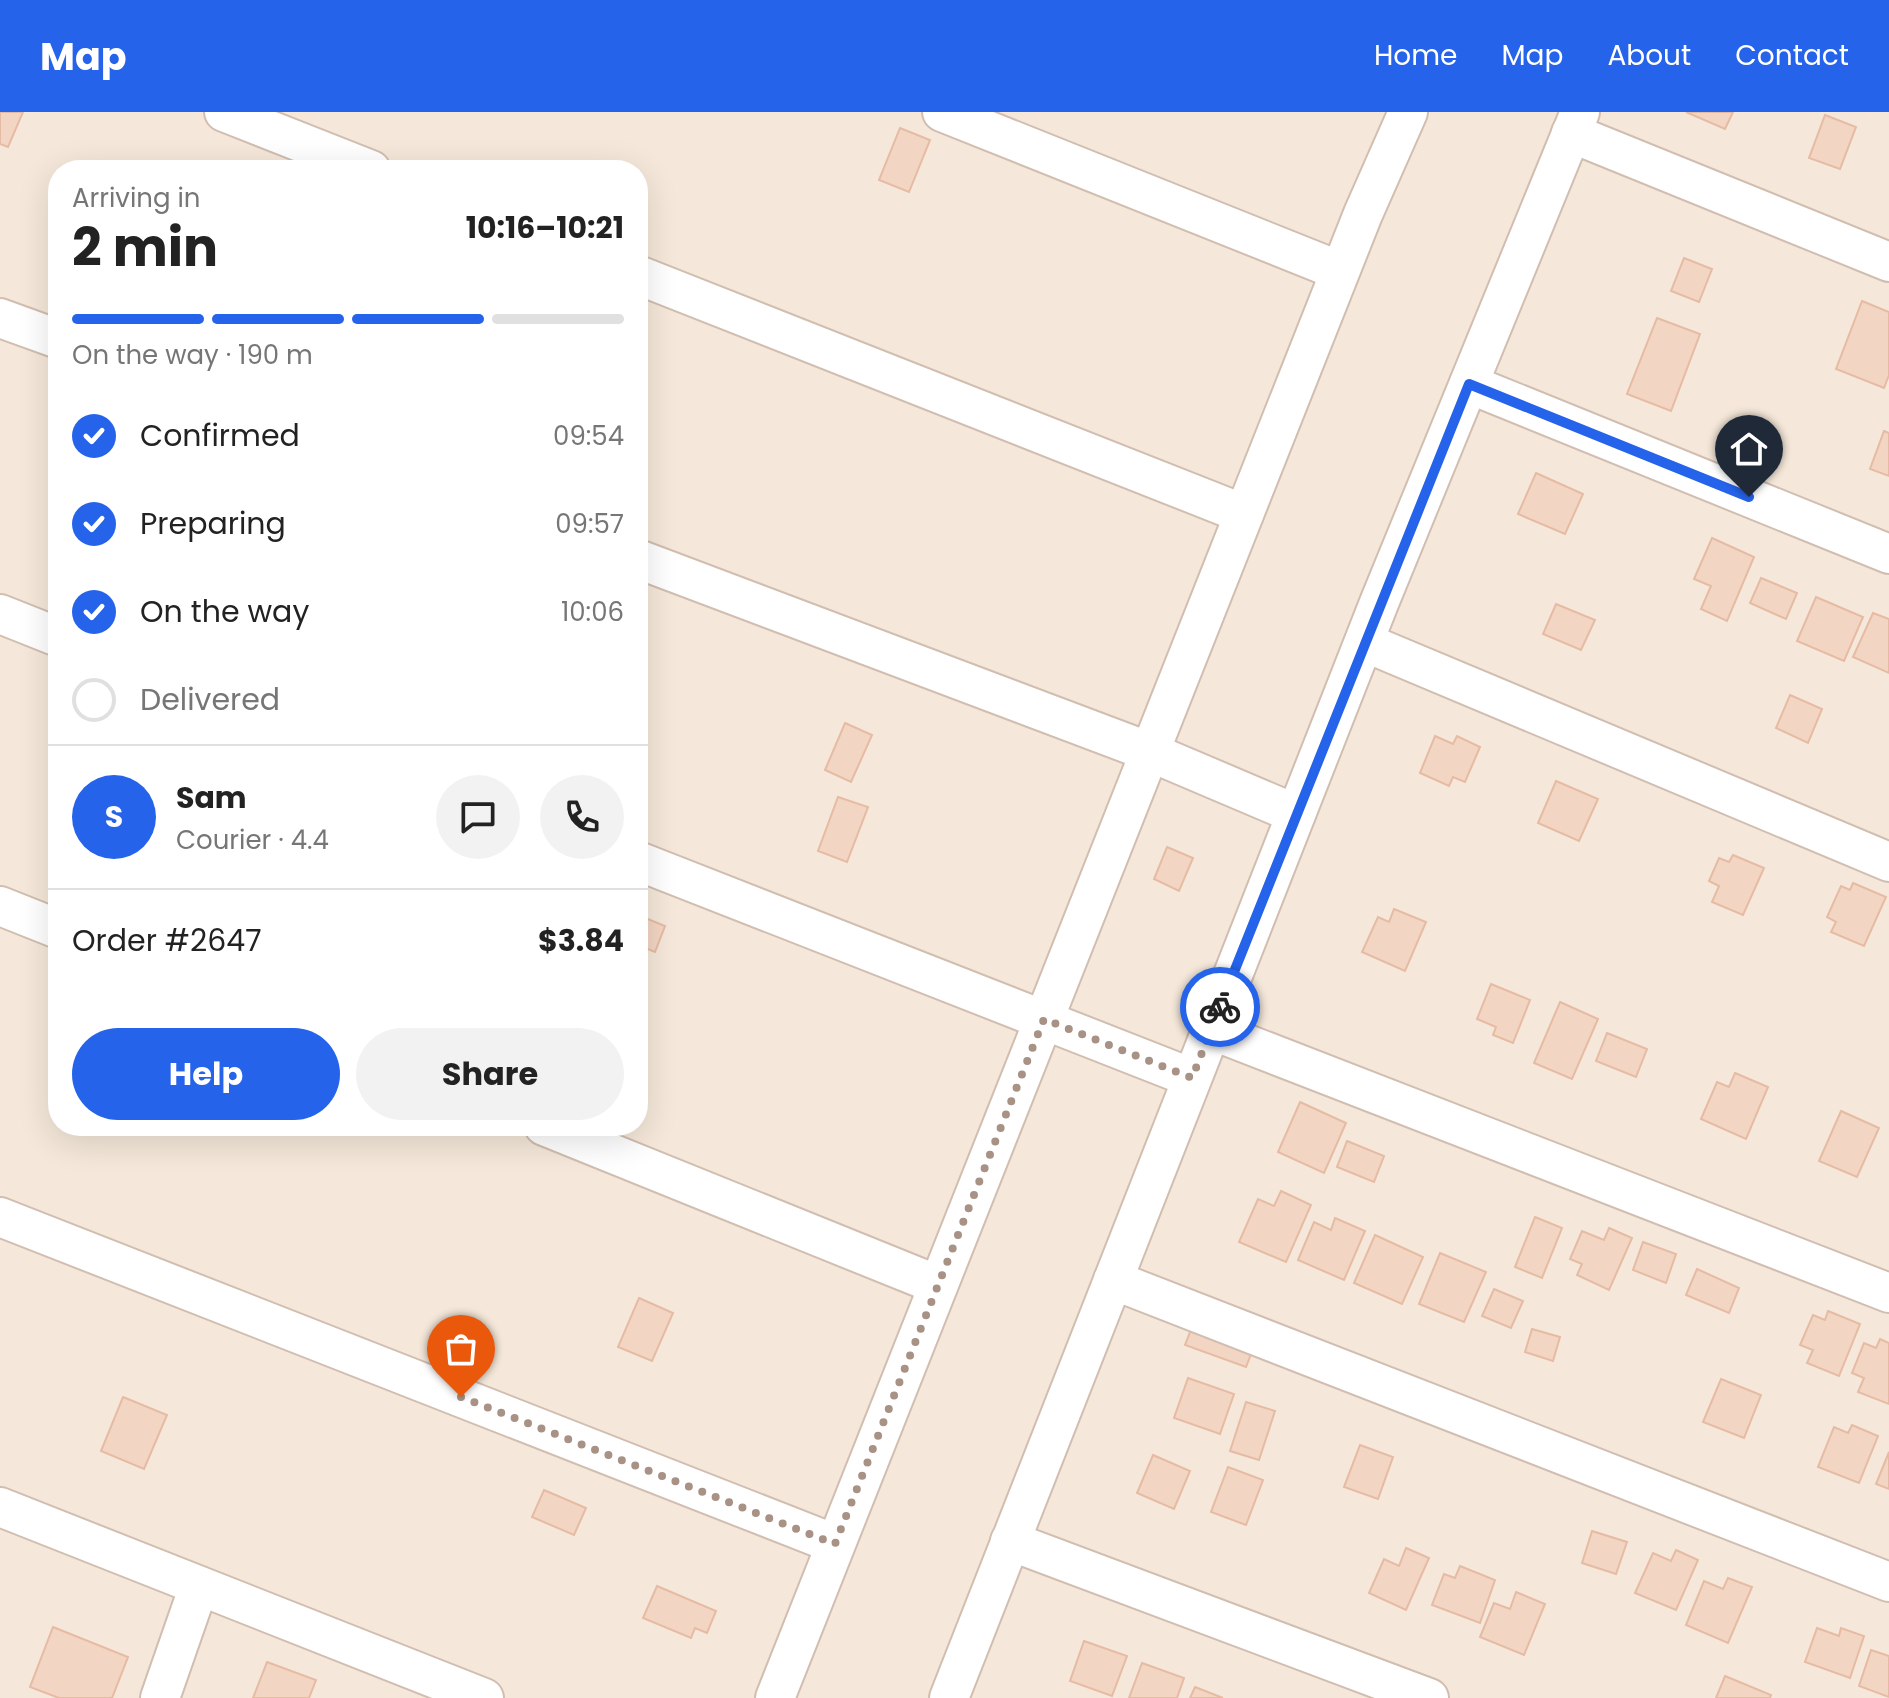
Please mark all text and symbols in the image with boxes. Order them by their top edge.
text: Map [40,30,127,83]
text: Home [1374,36,1457,75]
text: Map [1501,36,1563,75]
text: About [1607,36,1691,75]
text: Contact [1735,36,1849,75]
text: Arriving in [72,180,201,216]
text: 10:16–10:21 [466,206,624,249]
text: 2 min [72,211,218,284]
text: On the way · 190 m [72,337,313,373]
icon: check [72,414,116,458]
text: Confirmed [140,414,300,457]
pin [1715,415,1783,497]
text: 09:54 [553,418,624,454]
icon: home [1727,427,1771,471]
icon: check [72,502,116,546]
text: Preparing [140,502,286,545]
text: 09:57 [555,506,624,542]
icon: check [72,590,116,634]
text: On the way [140,590,309,633]
text: 10:06 [561,594,624,630]
text: Delivered [140,678,280,721]
button: chat [436,775,520,859]
button: phone [540,775,624,859]
text: Sam [176,776,247,819]
text: S [105,795,123,838]
text: Courier · 4.4 [176,822,329,858]
text: Order #2647 [72,919,262,962]
text: $3.84 [538,919,624,962]
courier [1180,967,1260,1047]
icon: bike [1198,985,1242,1029]
button: Help [72,1028,340,1120]
button: Share [356,1028,624,1120]
pin [427,1315,495,1397]
icon: bag [439,1327,483,1371]

